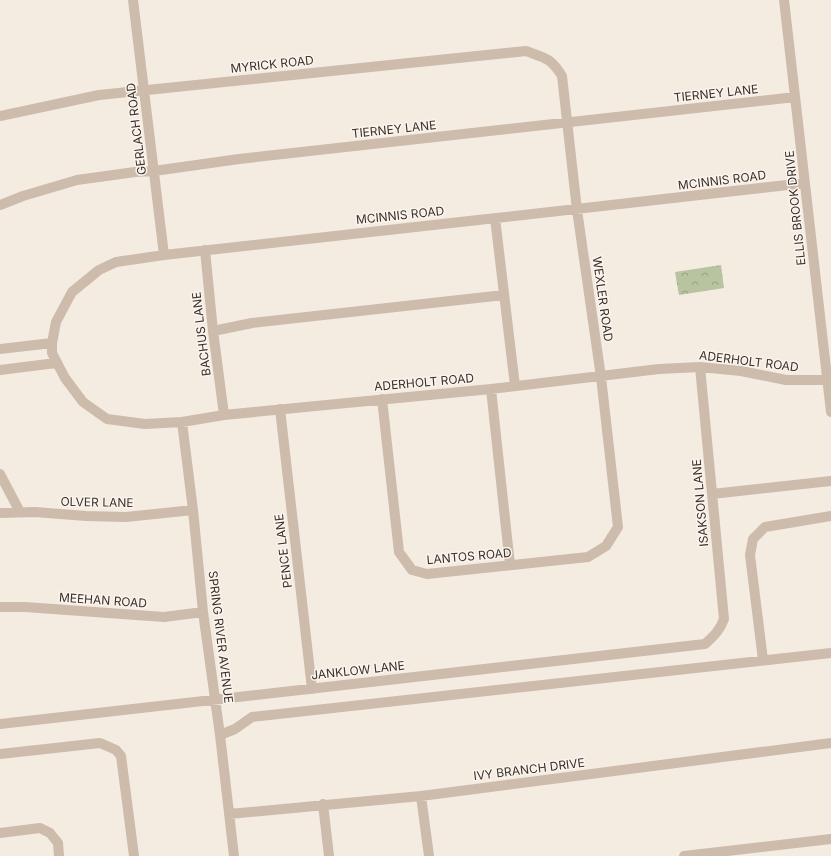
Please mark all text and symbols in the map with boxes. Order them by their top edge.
street label: MYRICK ROAD [230,52,314,76]
street label: TIERNEY LANE [673,81,759,105]
street label: GERLACH ROAD [123,82,149,176]
street label: TIERNEY LANE [351,117,437,141]
street label: ELLIS BROOK DRIVE [782,150,808,266]
street label: MCINNIS ROAD [677,167,767,193]
street label: MCINNIS ROAD [355,203,445,227]
street label: WEXLER ROAD [590,255,616,343]
street label: BACHUS LANE [188,291,214,377]
street label: ADERHOLT ROAD [698,347,800,375]
street label: ADERHOLT ROAD [373,370,475,394]
street label: ISAKSON LANE [689,459,711,547]
street label: OLVER LANE [60,494,134,510]
street label: PENCE LANE [271,513,295,589]
street label: LANTOS ROAD [426,545,512,567]
street label: SPRING RIVER AVENUE [205,570,237,704]
street label: MEEHAN ROAD [58,589,148,611]
street label: JANKLOW LANE [310,658,406,682]
street label: IVY BRANCH DRIVE [472,755,586,783]

